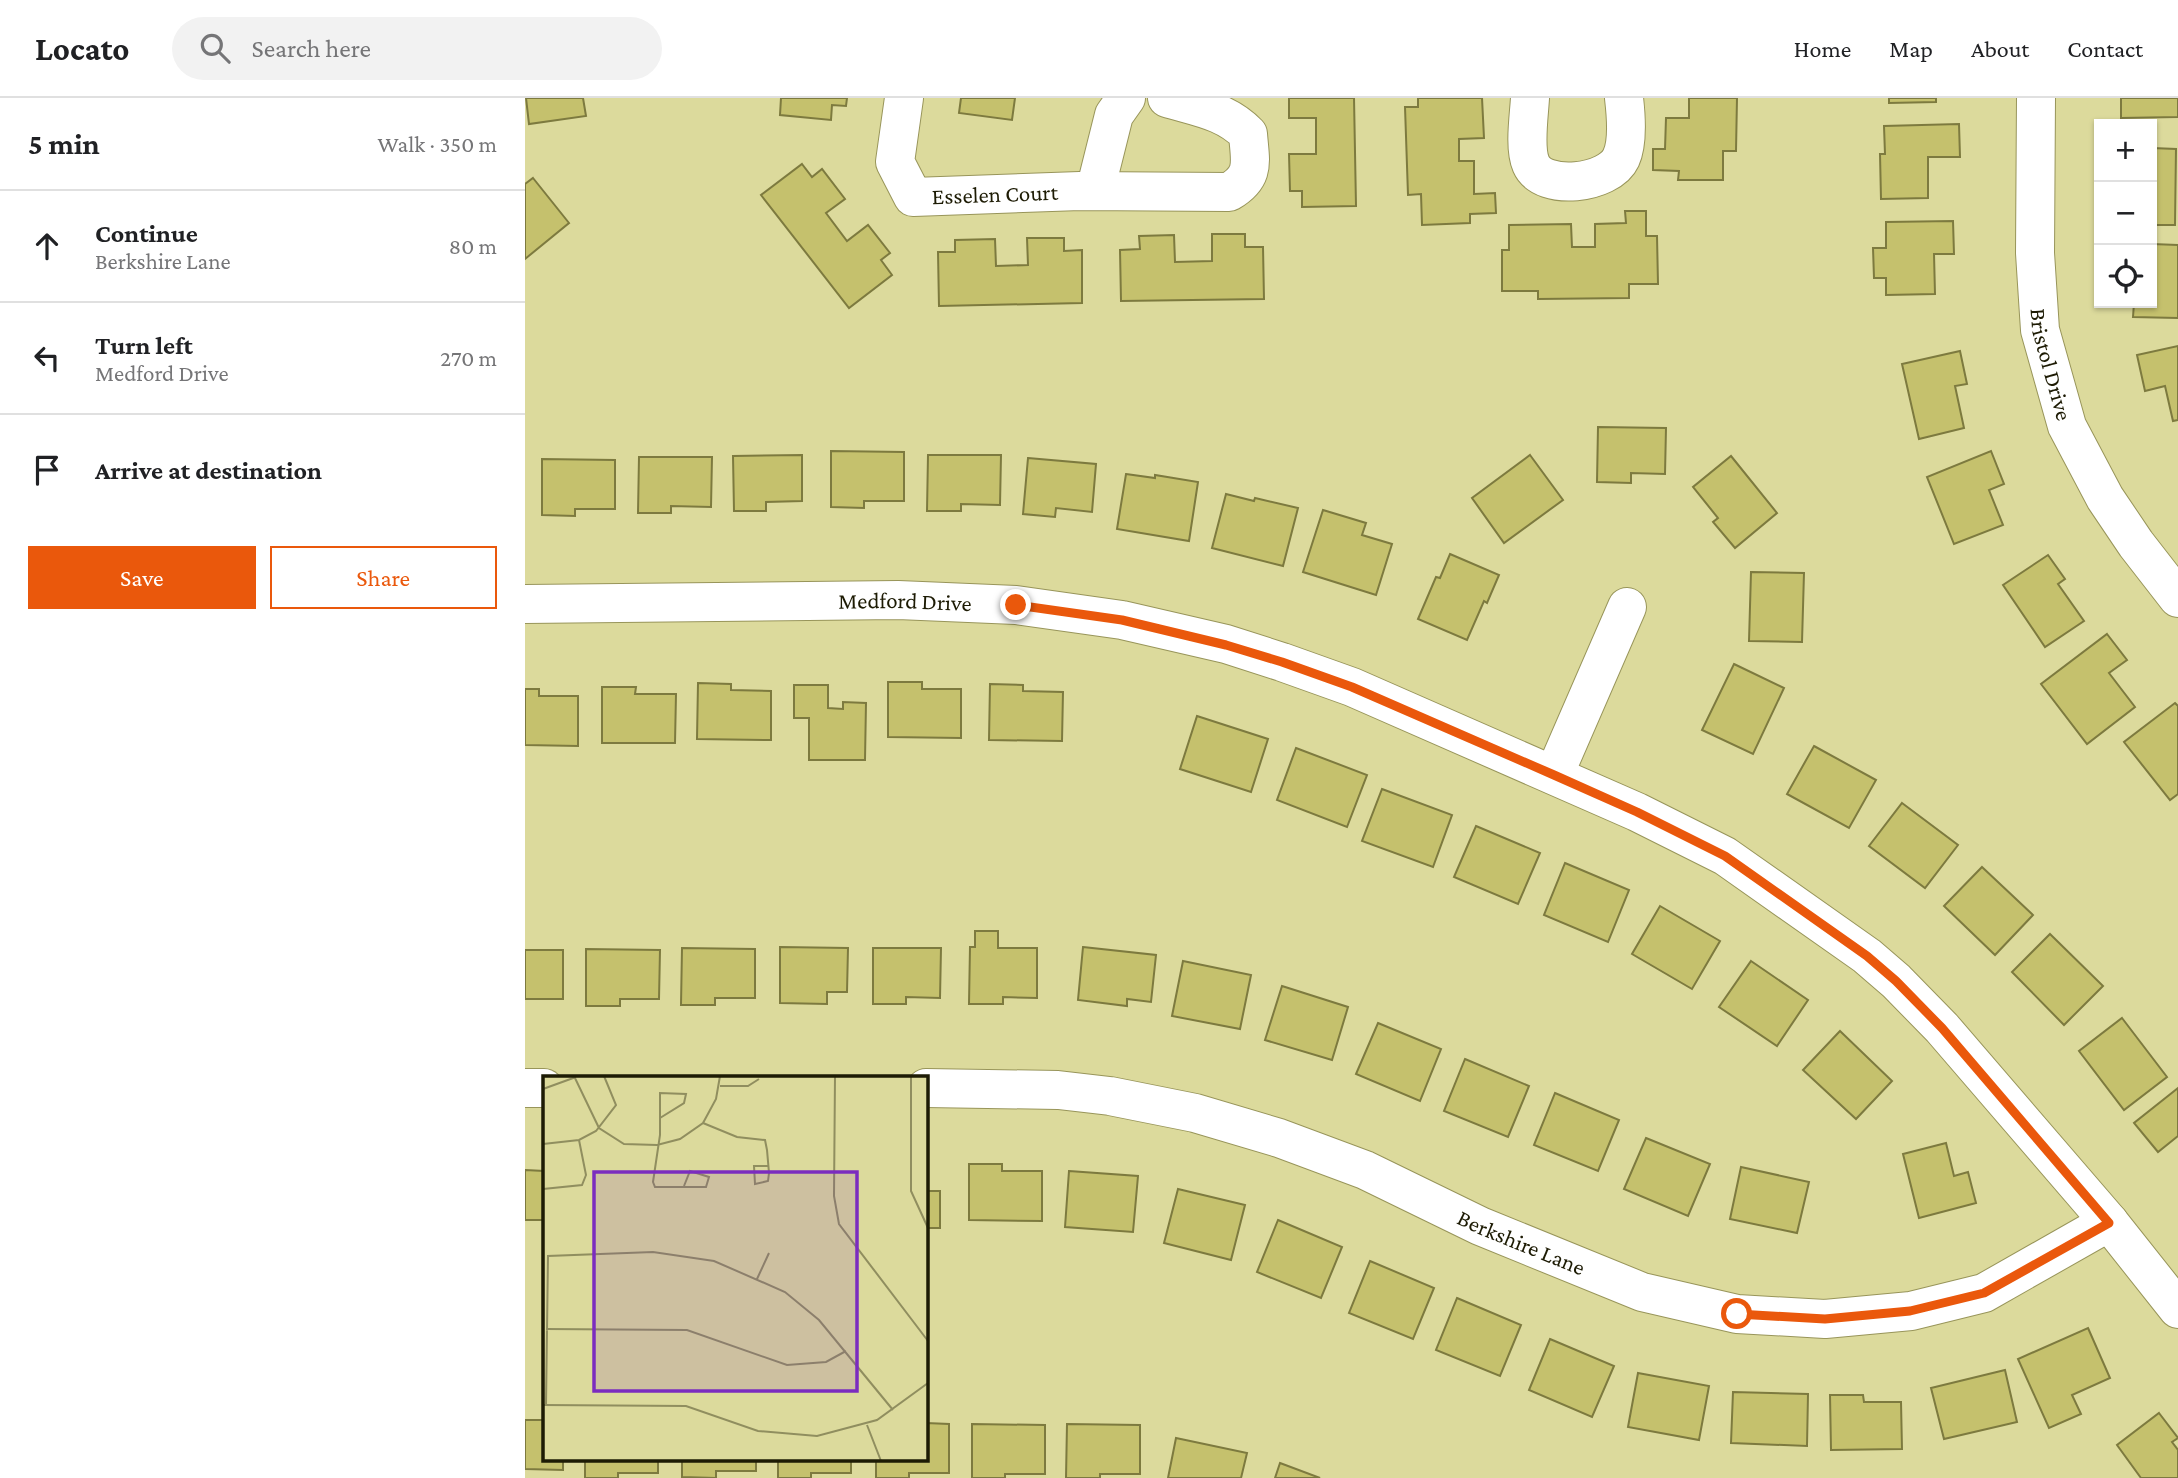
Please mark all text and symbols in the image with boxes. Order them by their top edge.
search box [172,17,662,80]
icon: search [196,29,234,67]
text: Locato [35,30,130,67]
text: Search here [252,34,371,63]
text: Home [1794,35,1851,62]
text: Map [1889,35,1933,62]
text: About [1971,35,2029,62]
text: Contact [2067,35,2143,62]
map controls [2094,119,2157,308]
button: + [2094,119,2157,182]
text: 5 min [28,127,100,160]
text: Walk · 350 m [378,131,497,157]
street label: Esselen Court [931,179,1059,209]
button: − [2094,182,2157,245]
text: Continue [95,219,198,248]
icon: ahead [28,227,66,265]
text: 80 m [449,233,497,259]
button: locate [2094,245,2157,308]
text: Berkshire Lane [95,248,231,274]
street label: Bristol Drive [2026,307,2078,423]
text: Turn left [95,331,193,360]
icon: left [28,339,66,377]
text: 270 m [440,345,497,371]
text: Medford Drive [95,360,229,386]
icon: arrive [28,451,66,489]
text: Arrive at destination [95,456,322,485]
button: Save [28,546,256,609]
button: Share [270,546,497,609]
street label: Medford Drive [838,587,972,616]
route end [1000,589,1031,620]
inset map [543,1076,927,1460]
street label: Berkshire Lane [1453,1204,1589,1280]
route start [1721,1298,1752,1329]

